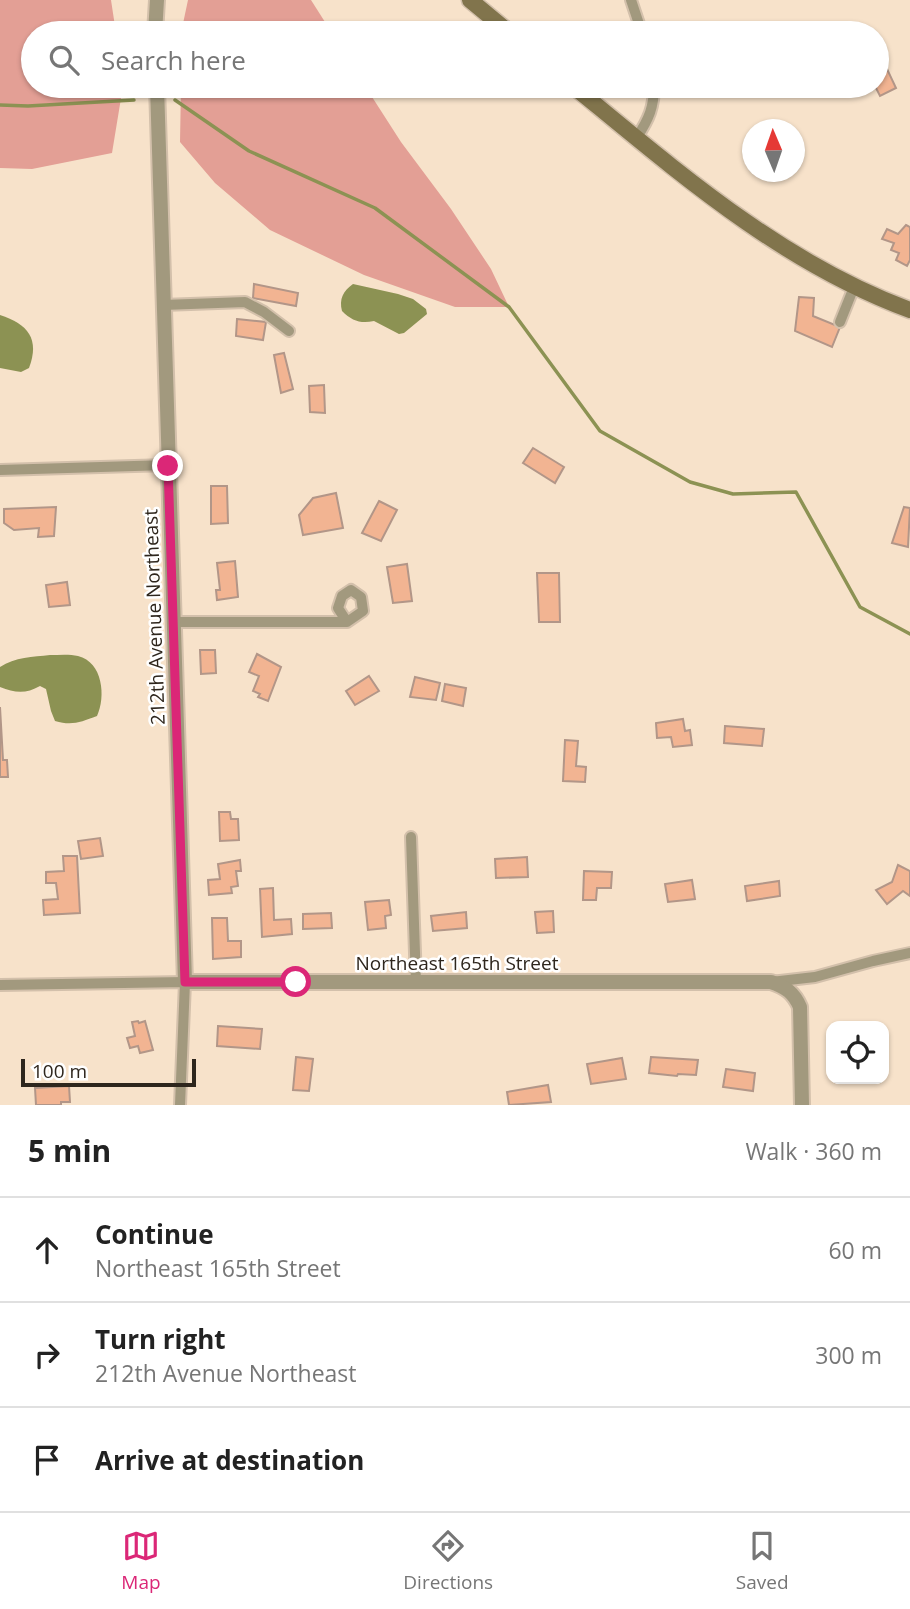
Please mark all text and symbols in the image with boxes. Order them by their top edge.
search box [21,21,889,98]
icon: search [45,41,83,79]
text: Search here [101,42,246,78]
north arrow [742,119,805,182]
route end [152,450,183,481]
street label: 212th Avenue Northeast [137,508,171,725]
street label: Northeast 165th Street [356,950,559,976]
route start [280,966,311,997]
map controls [826,1021,889,1084]
button: locate [826,1021,889,1084]
scale bar [21,1056,196,1088]
text: 100 m [32,1058,87,1084]
text: 5 min [28,1130,111,1171]
text: Walk · 360 m [745,1135,882,1167]
text: Continue [95,1216,214,1252]
icon: ahead [28,1231,66,1269]
text: 60 m [828,1234,882,1266]
text: Northeast 165th Street [95,1252,341,1284]
text: Turn right [95,1321,226,1357]
icon: right [28,1336,66,1374]
text: 300 m [815,1339,882,1371]
text: 212th Avenue Northeast [95,1357,357,1389]
icon: arrive [28,1441,66,1479]
text: Arrive at destination [95,1442,364,1478]
tab: Map [121,1527,161,1595]
tab: Directions [403,1527,493,1595]
tab: Saved [736,1527,789,1595]

